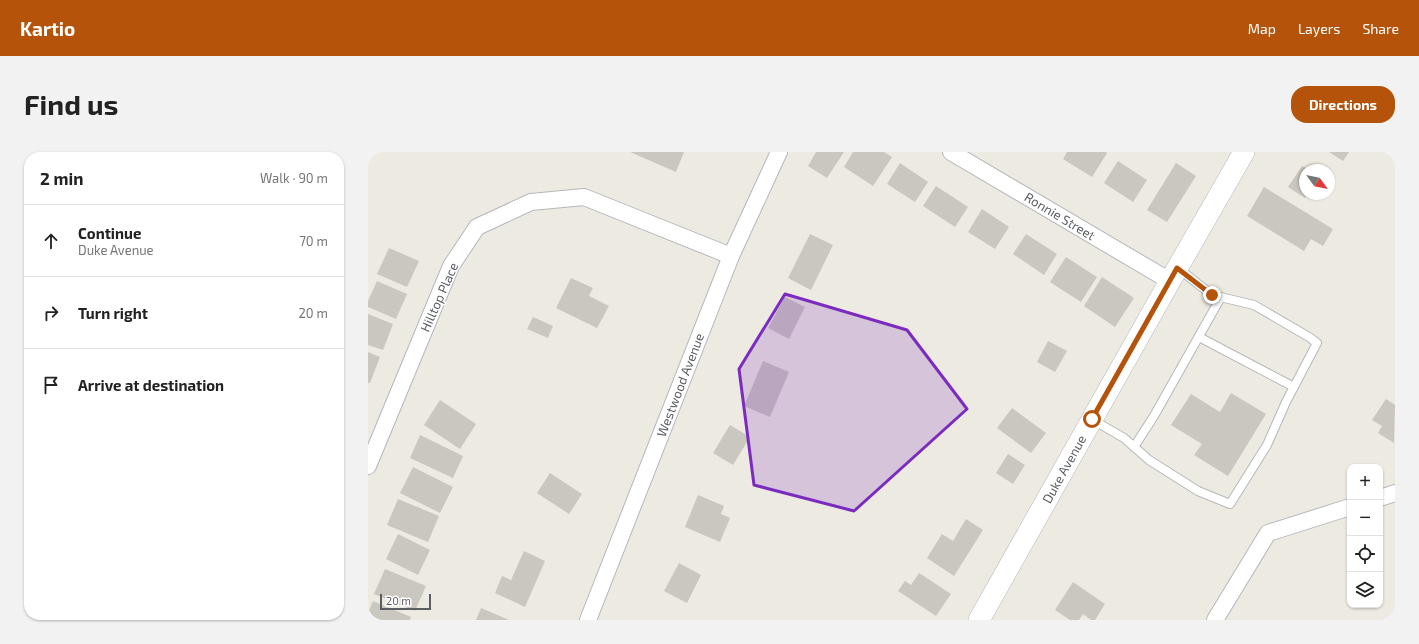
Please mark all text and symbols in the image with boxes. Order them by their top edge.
text: Kartio [20,17,75,40]
text: Map [1248,20,1276,37]
text: Layers [1298,20,1340,37]
text: Share [1362,20,1399,37]
button: Directions [1291,86,1395,123]
text: Find us [24,87,118,121]
north arrow [1299,164,1335,200]
text: 2 min [40,168,83,188]
text: Walk · 90 m [260,170,328,186]
street label: Ronnie Street [1022,189,1098,243]
text: Continue [78,224,141,242]
icon: ahead [40,230,62,252]
text: 70 m [299,233,328,249]
text: Duke Avenue [78,242,154,258]
street label: Hilltop Place [417,260,461,334]
route end [1203,286,1221,304]
icon: right [40,302,62,324]
text: Turn right [78,304,148,322]
text: 20 m [299,305,328,321]
street label: Westwood Avenue [653,331,707,439]
icon: arrive [40,374,62,396]
text: Arrive at destination [78,376,224,394]
route start [1083,410,1101,428]
street label: Duke Avenue [1039,432,1089,506]
map controls [1347,464,1383,608]
button: + [1347,464,1383,500]
button: − [1347,500,1383,536]
button: locate [1347,536,1383,572]
button: layers [1347,572,1383,608]
scale bar [380,592,431,611]
text: 20 m [386,594,411,607]

